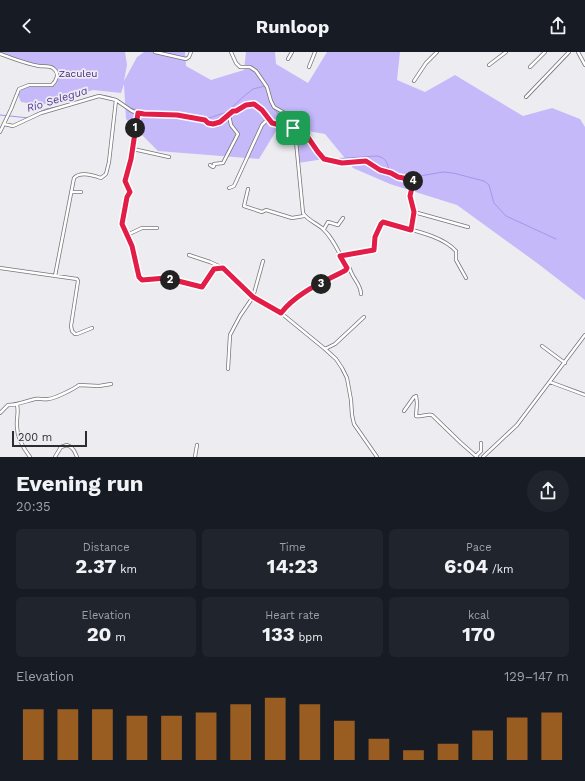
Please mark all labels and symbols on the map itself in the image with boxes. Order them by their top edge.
park label: Zaculeu [59,68,97,79]
water label: Río Selegua [25,84,89,115]
pin [276,111,310,145]
pin: 1 [125,118,145,138]
pin: 4 [403,171,423,191]
pin: 2 [160,270,180,290]
pin: 3 [311,274,331,294]
scale bar [12,429,87,448]

